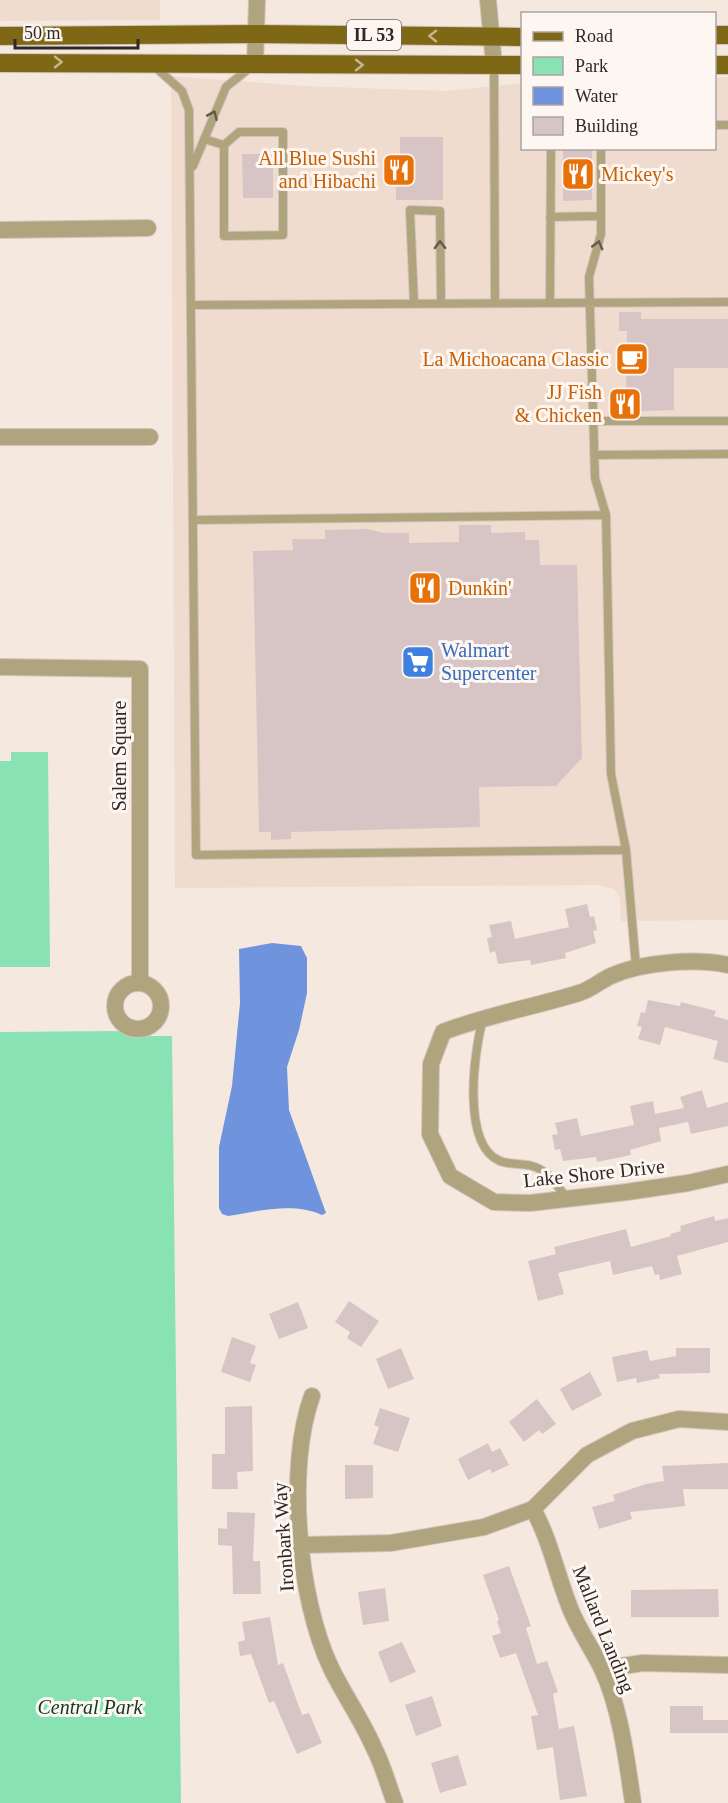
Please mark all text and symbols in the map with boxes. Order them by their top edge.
scale bar [15,12,138,50]
legend [521,12,716,150]
road number: IL 53 [347,20,401,50]
text: 50 m [24,23,61,43]
text: Road [575,26,613,46]
one-way arrow [428,30,437,42]
one-way arrow [54,56,63,68]
text: Park [575,56,608,76]
one-way arrow [354,59,363,71]
text: Water [575,86,618,106]
one-way arrow [206,110,218,121]
text: Building [575,116,638,136]
place label: All Blue Sushi and Hibachi [258,147,376,192]
restaurant icon: All Blue Sushi and Hibachi [381,152,417,188]
restaurant icon: Mickey's [560,156,596,192]
place label: Mickey's [601,163,674,186]
one-way arrow [434,240,446,249]
one-way arrow [590,241,603,251]
cafe icon: La Michoacana Classic [614,341,650,377]
place label: La Michoacana Classic [422,348,609,370]
place label: JJ Fish & Chicken [515,381,602,426]
restaurant icon: JJ Fish & Chicken [607,386,643,422]
restaurant icon: Dunkin' [407,570,443,606]
place label: Dunkin' [448,577,512,599]
place label: Walmart Supercenter [441,639,537,685]
supermarket icon: Walmart Supercenter [400,644,436,680]
street label: Salem Square [108,701,131,811]
street label: Lake Shore Drive [522,1155,666,1191]
street label: Ironbark Way [268,1481,299,1592]
street label: Mallard Landing [568,1562,639,1696]
park label: Central Park [38,1696,144,1718]

